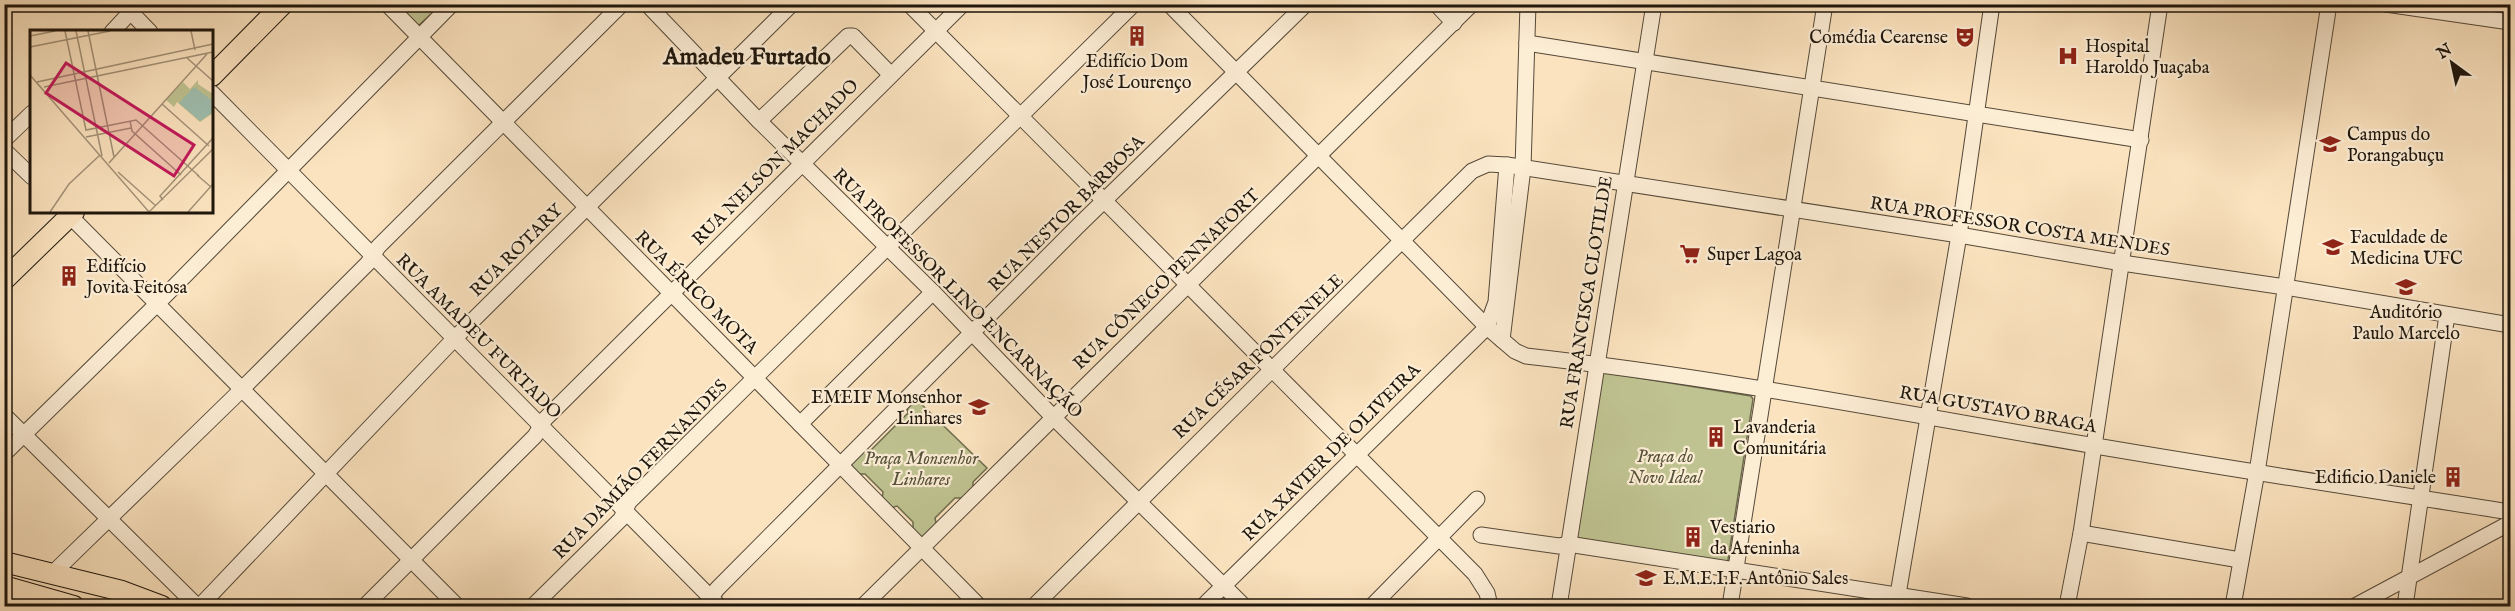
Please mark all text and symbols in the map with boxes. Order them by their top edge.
building icon: Edifício Dom José Lourenço [1125,24,1149,48]
theatre icon: Comédia Cearense [1953,25,1977,49]
place label: Comédia Cearense [1809,27,1948,50]
inset map [30,30,213,213]
north arrow [2422,33,2482,93]
place label: Hospital Haroldo Juaçaba [2085,36,2210,80]
text: N [2433,40,2456,65]
district label: Amadeu Furtado [662,42,831,73]
hospital icon: Hospital Haroldo Juaçaba [2056,44,2080,68]
place label: Edifício Dom José Lourenço [1081,51,1192,95]
street label: RUA NELSON MACHADO [688,75,864,251]
place label: Campus do Porangabuçu [2347,124,2444,168]
street label: RUA NESTOR BARBOSA [984,130,1151,297]
school or university icon: Campus do Porangabuçu [2318,132,2342,156]
street label: RUA PROFESSOR LINO ENCARNAÇÃO [827,163,1088,424]
street label: RUA FRANCISCA CLOTILDE [1556,174,1619,430]
street label: RUA CÔNEGO PENNAFORT [1067,183,1265,375]
street label: RUA PROFESSOR COSTA MENDES [1868,192,2171,263]
street label: RUA ROTARY [466,199,569,302]
street label: RUA ÉRICO MOTA [629,225,765,360]
place label: Faculdade de Medicina UFC [2350,227,2463,271]
school or university icon: Faculdade de Medicina UFC [2321,235,2345,259]
supermarket icon: Super Lagoa [1678,242,1702,266]
place label: Super Lagoa [1707,244,1802,267]
street label: RUA AMADEU FURTADO [390,250,566,425]
place label: Edifício Jovita Feitosa [84,256,188,300]
building icon: Edifício Jovita Feitosa [57,264,81,288]
street label: RUA CÉSAR FONTENELE [1168,268,1349,445]
school or university icon: Auditório Paulo Marcelo [2394,275,2418,299]
place label: Auditório Paulo Marcelo [2352,302,2460,346]
street label: RUA XAVIER DE OLIVEIRA [1238,359,1427,547]
street label: RUA DAMIÃO FERNANDES [547,374,733,565]
street label: RUA GUSTAVO BRAGA [1897,382,2099,439]
place label: EMEIF Monsenhor Linhares [811,387,962,431]
school or university icon: EMEIF Monsenhor Linhares [967,395,991,419]
place label: Lavanderia Comunitária [1733,417,1826,461]
building icon: Lavanderia Comunitária [1704,425,1728,449]
park label: Praça do Novo Ideal [1628,446,1704,490]
park label: Praça Monsenhor Linhares [864,448,979,492]
building icon: Edificio Daniele [2441,465,2465,489]
place label: Edificio Daniele [2315,467,2436,490]
place label: Vestiario da Areninha [1709,517,1800,561]
building icon: Vestiario da Areninha [1681,525,1705,549]
school or university icon: E.M.E.I.F. Antônio Sales [1634,566,1658,590]
place label: E.M.E.I.F. Antônio Sales [1663,568,1848,591]

